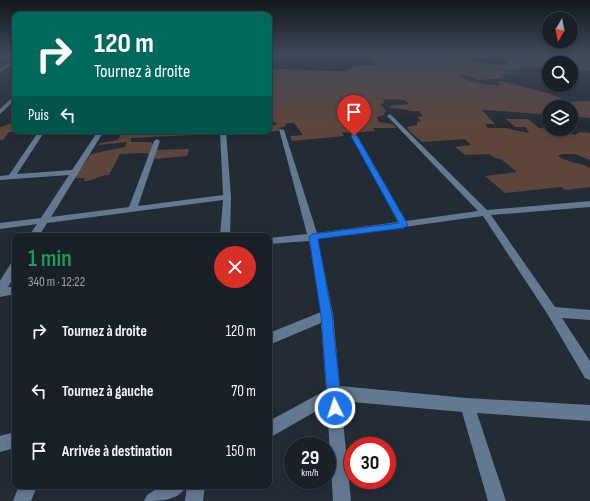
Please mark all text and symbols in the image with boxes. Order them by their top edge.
north arrow [542,12,578,48]
map controls [542,12,578,136]
text: 120 m [94,27,154,60]
icon: right [28,28,80,80]
button: search [542,56,578,92]
text: Tournez à droite [94,61,190,82]
pin [337,95,371,136]
button: layers [542,100,578,136]
icon: arrive [343,101,365,123]
icon: left [57,104,79,126]
text: Puis [28,106,49,125]
text: 1 min [28,244,72,273]
button: close [214,246,256,288]
text: 340 m · 12:22 [28,274,85,290]
icon: right [28,320,50,342]
text: Tournez à droite [62,322,147,341]
text: 120 m [226,322,256,341]
icon: left [28,380,50,402]
text: Tournez à gauche [62,382,153,401]
text: 70 m [231,382,256,401]
position arrow [314,387,356,429]
speed limit sign: 30 [344,437,396,489]
icon: arrive [28,440,50,462]
text: Arrivée à destination [62,442,172,461]
text: 150 m [226,442,256,461]
text: 29 [301,446,319,470]
text: km/h [301,467,319,479]

